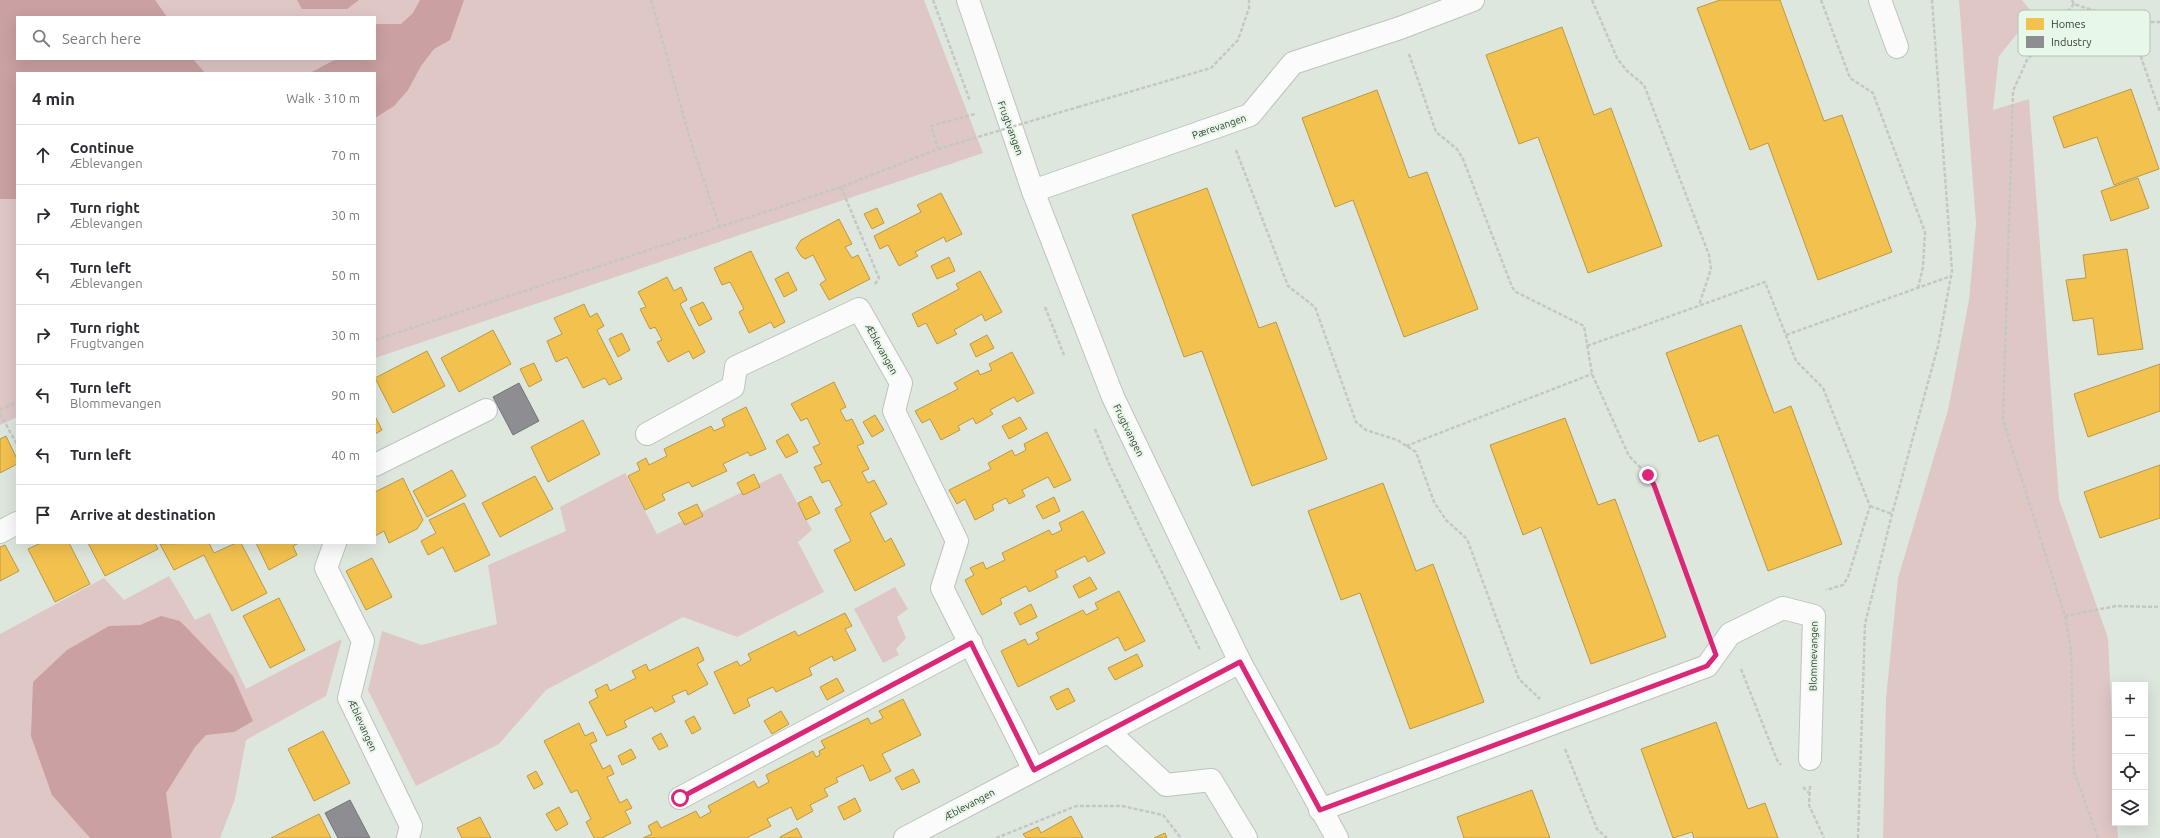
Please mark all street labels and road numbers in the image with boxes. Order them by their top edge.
street label: Frugtvangen [996,100,1025,157]
street label: Pærevangen [1191,112,1248,141]
street label: Æblevangen [863,322,900,376]
street label: Frugtvangen [1111,402,1146,458]
street label: Blommevangen [1807,621,1820,691]
street label: Æblevangen [346,697,379,753]
street label: Æblevangen [942,786,997,822]

